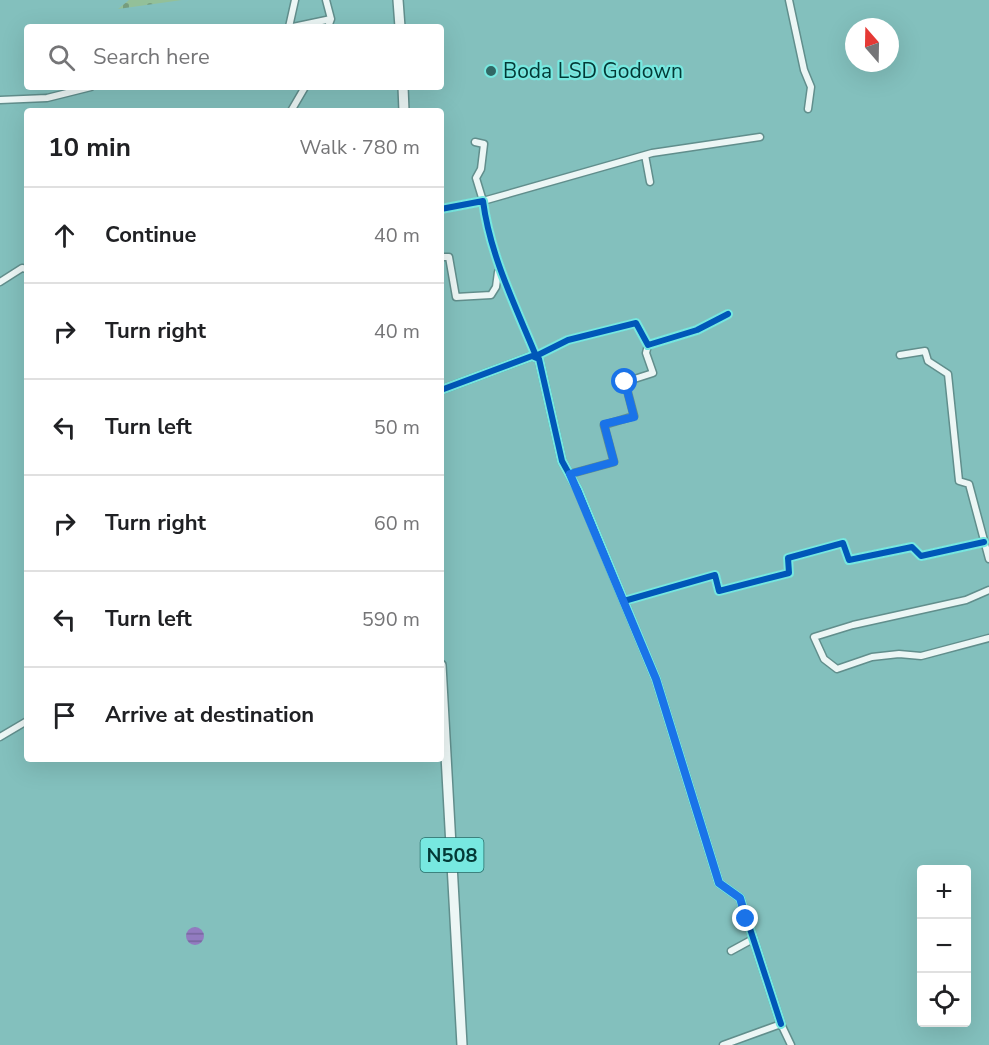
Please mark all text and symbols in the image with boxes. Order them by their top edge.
north arrow [845,18,899,72]
search box [24,24,444,90]
icon: search [45,41,78,74]
text: Search here [93,42,210,72]
place label: Boda LSD Godown [503,57,683,85]
marker: Boda LSD Godown [484,64,498,78]
text: 10 min [48,130,131,165]
text: Walk · 780 m [300,134,420,161]
icon: ahead [48,219,81,252]
text: Continue [105,220,196,250]
text: 40 m [374,222,420,249]
icon: right [48,315,81,348]
text: Turn right [105,316,206,346]
text: 40 m [374,318,420,345]
route start [611,368,637,394]
icon: left [48,411,81,444]
text: Turn left [105,412,192,442]
text: 50 m [374,414,420,441]
icon: right [48,507,81,540]
text: Turn right [105,508,206,538]
text: 60 m [374,510,420,537]
icon: left [48,603,81,636]
text: Turn left [105,604,192,634]
text: 590 m [362,606,420,633]
icon: arrive [48,699,81,732]
text: Arrive at destination [105,700,314,730]
road number: N508 [420,838,484,872]
map controls [917,865,971,1027]
button: + [917,865,971,919]
route end [732,905,758,931]
button: − [917,919,971,973]
button: locate [917,973,971,1027]

